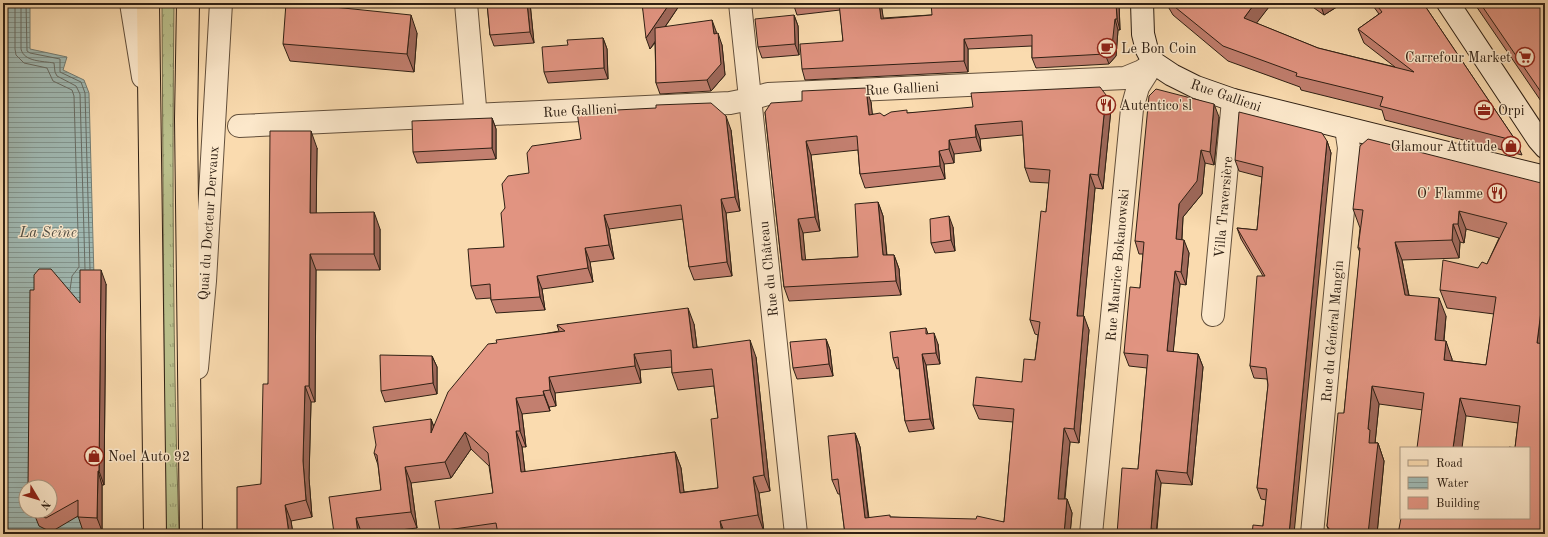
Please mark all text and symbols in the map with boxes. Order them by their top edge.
cafe icon: Le Bon Coin [1096,37,1118,59]
place label: Le Bon Coin [1121,42,1197,56]
supermarket icon: Carrefour Market [1514,46,1536,68]
place label: Carrefour Market [1405,51,1511,65]
street label: Rue Gallieni [1188,77,1263,115]
street label: Rue Gallieni [865,80,940,98]
restaurant icon: Autentico'sl [1095,94,1117,116]
place label: Autentico'sl [1120,99,1192,113]
office icon: Orpi [1473,99,1495,121]
street label: Rue Gallieni [543,102,618,120]
place label: Orpi [1498,104,1525,118]
shop icon: Glamour Attitude [1500,135,1522,157]
place label: Glamour Attitude [1391,140,1497,154]
street label: Quai du Docteur Dervaux [197,145,221,301]
street label: Villa Traversière [1213,156,1235,258]
restaurant icon: O' Flamme [1486,182,1508,204]
place label: O' Flamme [1417,187,1483,201]
street label: Rue Maurice Bokanowski [1104,188,1132,342]
street label: Rue du Château [757,220,781,317]
water label: La Seine [18,226,77,241]
street label: Rue du Général Mangin [1320,259,1346,403]
shop icon: Noel Auto 92 [83,445,105,467]
legend [1400,447,1530,519]
place label: Noel Auto 92 [108,450,190,464]
text: Road [1436,458,1463,470]
text: Water [1436,478,1469,490]
north arrow [18,479,58,519]
text: N [37,498,52,511]
text: Building [1436,498,1480,510]

